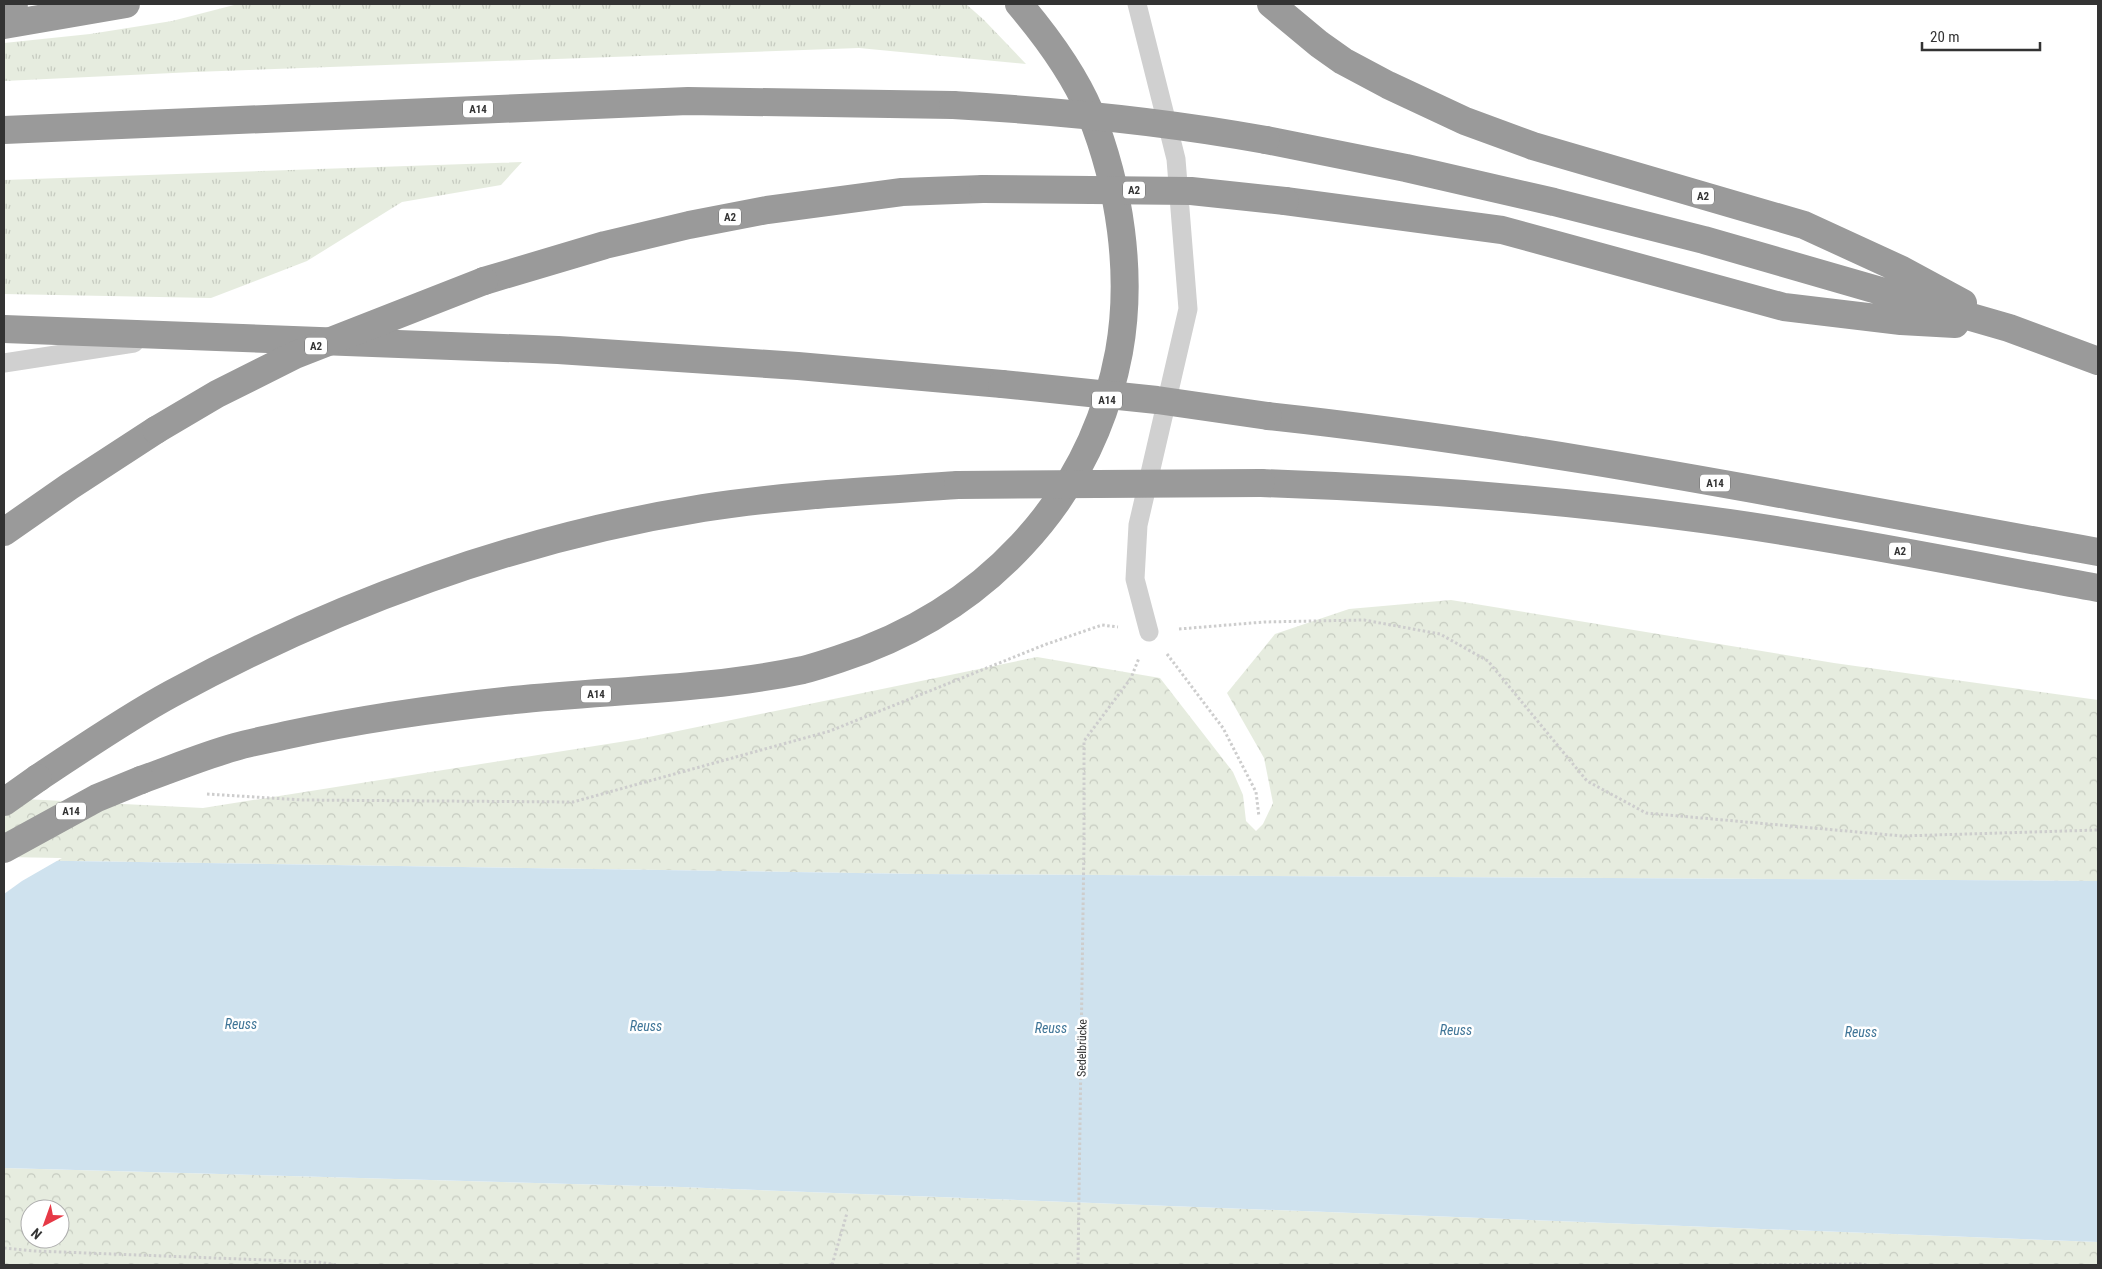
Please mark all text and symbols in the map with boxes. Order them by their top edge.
scale bar [1922,20,2040,52]
text: 20 m [1930,28,1960,46]
road number: A14 [463,100,493,118]
road number: A2 [1123,182,1145,198]
road number: A2 [1692,188,1714,205]
road number: A2 [719,208,741,226]
road number: A2 [305,338,327,354]
road number: A14 [1092,392,1122,408]
road number: A14 [1700,474,1730,492]
road number: A2 [1889,542,1911,560]
road number: A14 [581,686,611,702]
road number: A14 [56,802,86,819]
water label: Reuss [225,1016,257,1032]
water label: Reuss [630,1018,662,1034]
street label: Sedelbrücke [1074,1019,1090,1077]
water label: Reuss [1035,1020,1067,1036]
water label: Reuss [1440,1022,1472,1038]
water label: Reuss [1845,1024,1877,1040]
north arrow [20,1199,70,1249]
text: N [28,1225,45,1243]

